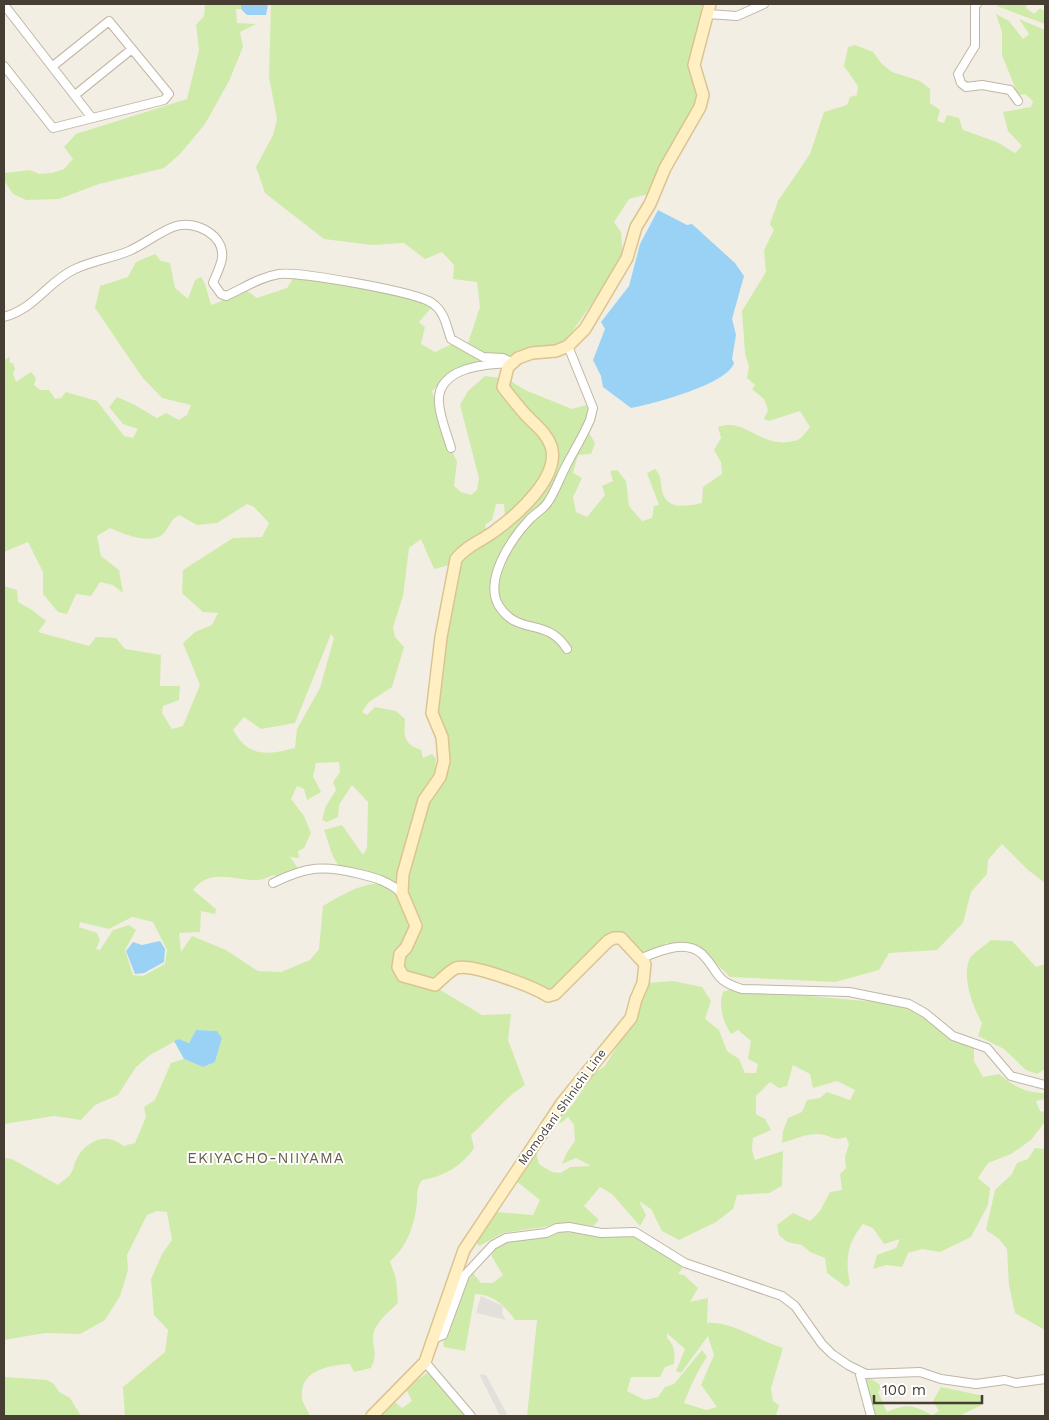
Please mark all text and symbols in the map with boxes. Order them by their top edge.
street label: Momodani Shinichi Line [515,1046,609,1168]
district label: EKIYACHO-NIIYAMA [187,1149,345,1167]
scale bar [874,1372,982,1404]
text: 100 m [882,1381,926,1399]

